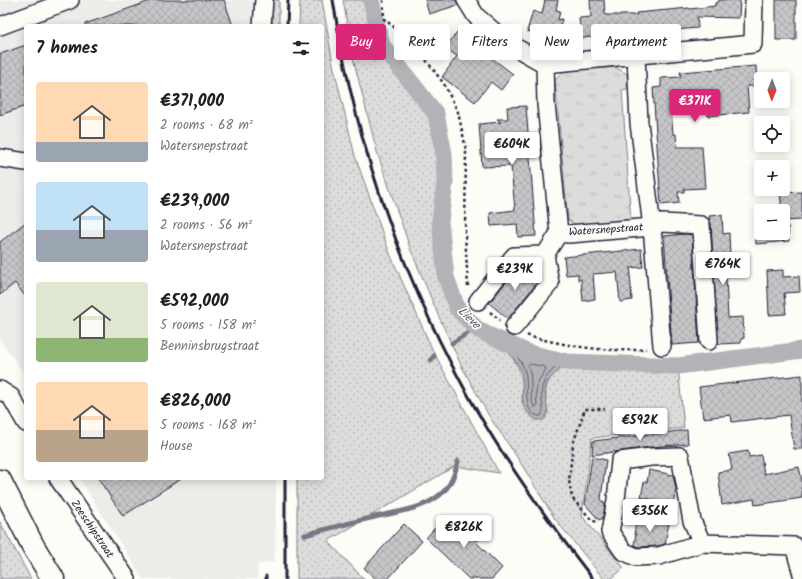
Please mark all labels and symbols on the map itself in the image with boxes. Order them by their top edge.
north arrow [754,72,790,108]
pin: €371K [667,89,723,123]
pin: €604K [484,132,540,166]
street label: Watersnepstraat [568,218,645,242]
pin: €764K [695,252,751,286]
pin: €239K [487,257,543,291]
water label: Lieve [453,302,486,335]
pin: €592K [612,408,668,442]
street label: Zeeschipstraat [66,496,119,563]
pin: €356K [622,499,678,533]
pin: €826K [436,515,492,549]

